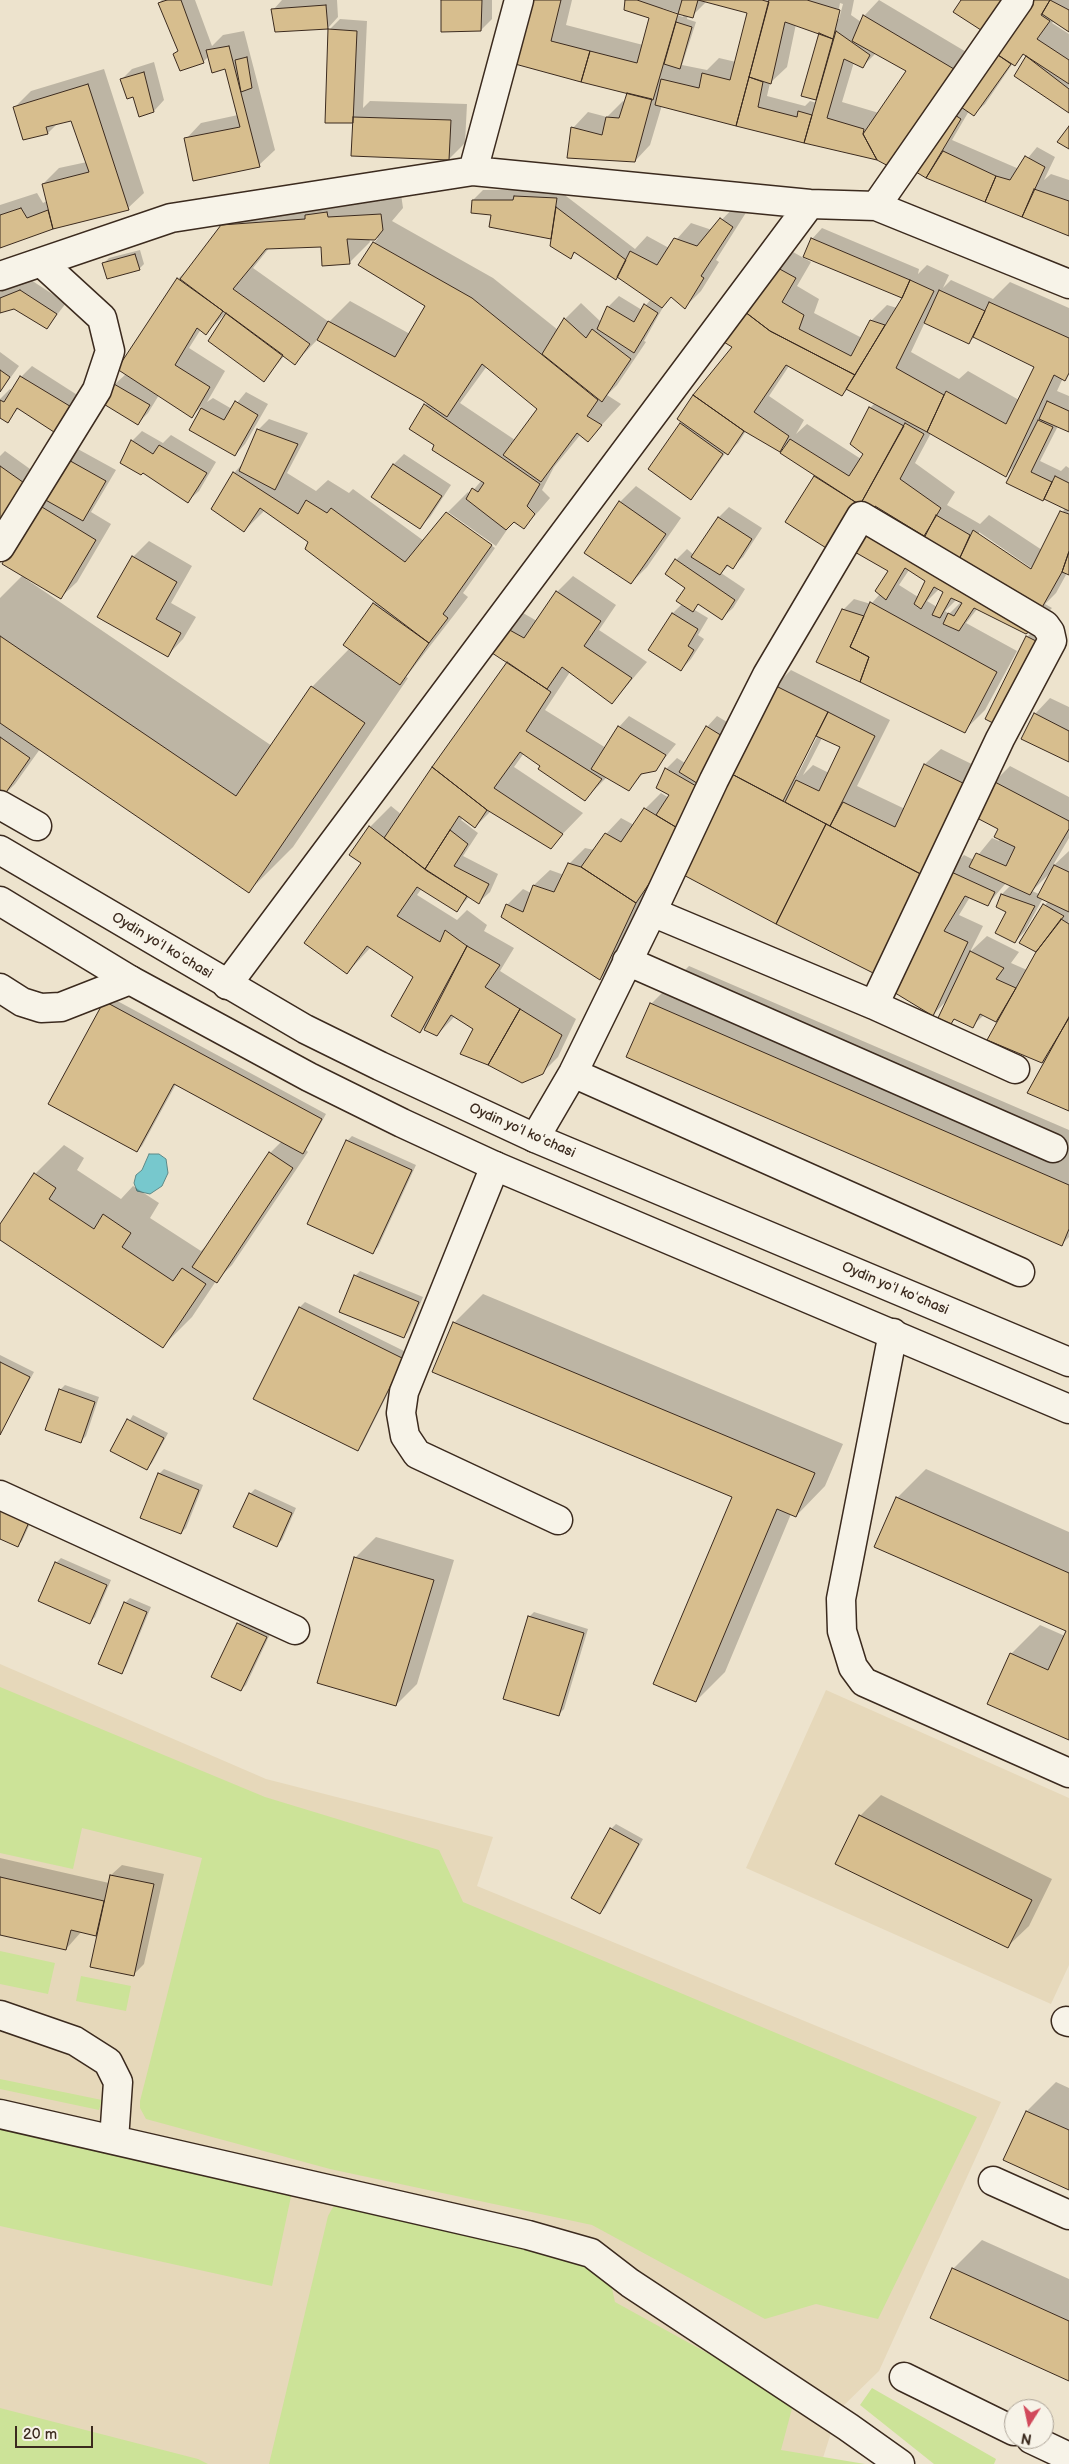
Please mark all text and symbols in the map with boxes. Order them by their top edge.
street label: Oydin yoʻl koʻchasi [109,909,215,983]
street label: Oydin yoʻl koʻchasi [466,1100,578,1162]
street label: Oydin yoʻl koʻchasi [839,1259,951,1319]
north arrow [1004,2399,1054,2449]
scale bar [18,2416,95,2448]
text: 20 m [23,2425,57,2444]
text: N [1020,2429,1033,2448]

